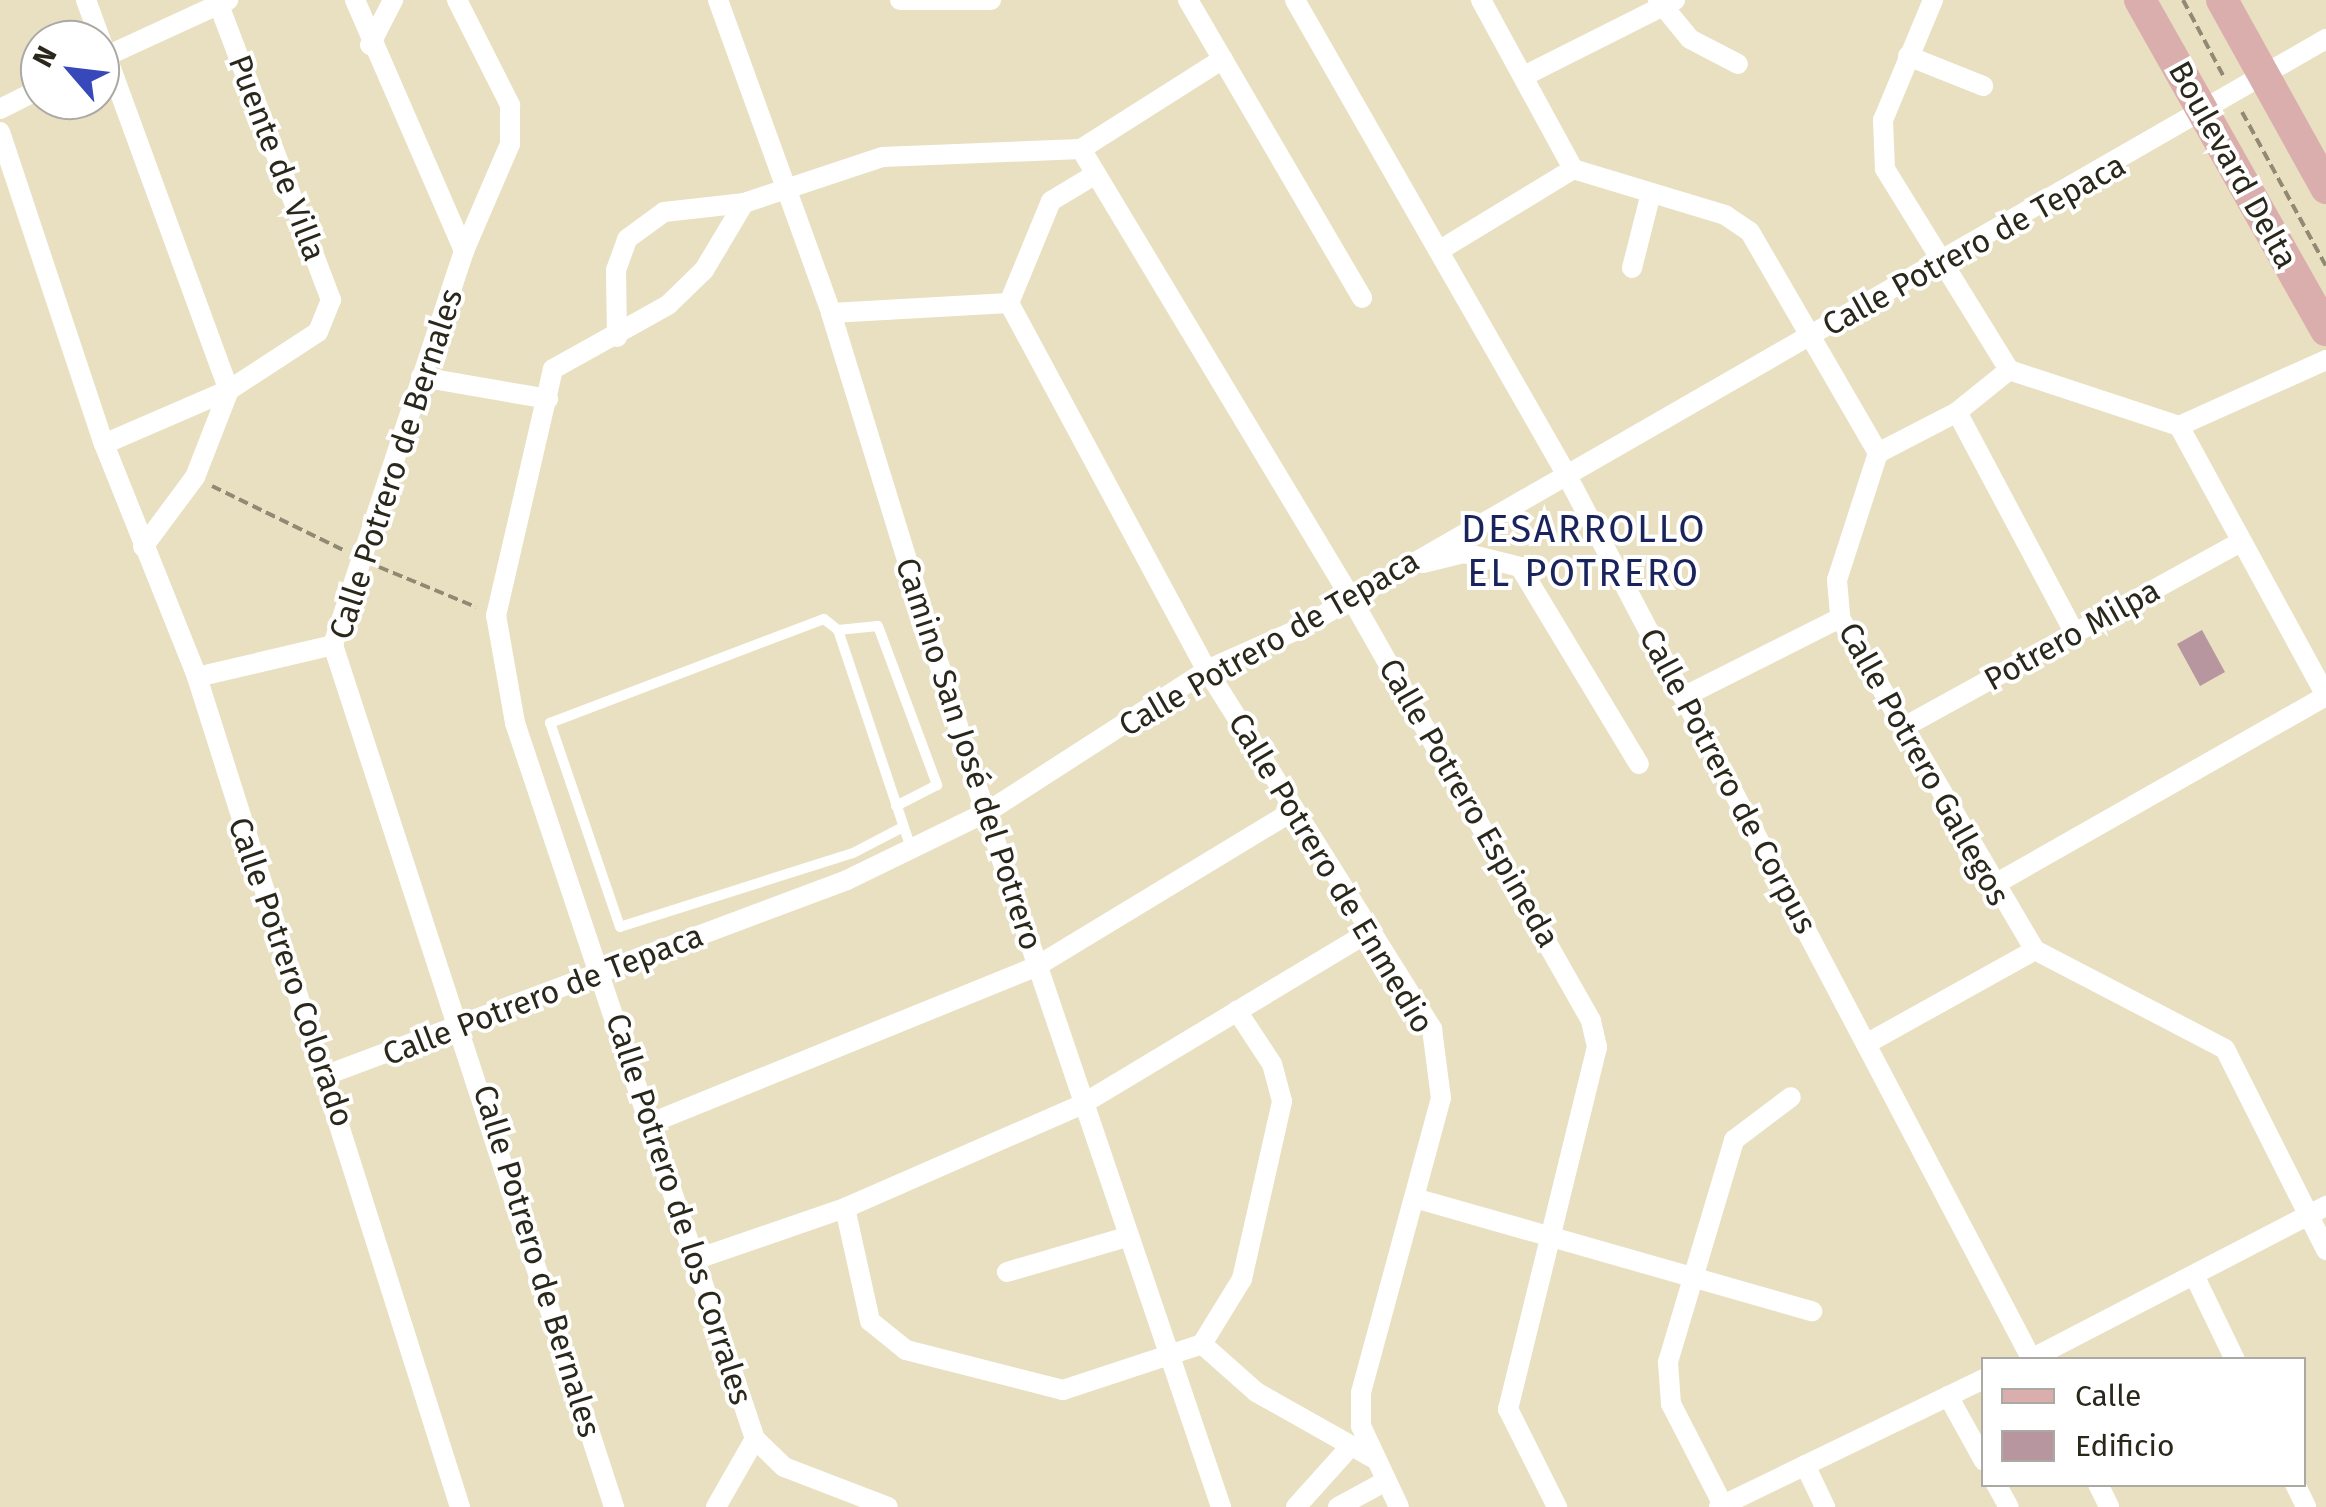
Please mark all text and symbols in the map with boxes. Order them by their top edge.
north arrow [20,20,120,120]
text: N [26,41,64,73]
street label: Puente de Villa [220,50,334,266]
street label: Boulevard Delta [2160,55,2306,275]
street label: Calle Potrero de Tepaca [1816,146,2132,344]
street label: Calle Potrero de Bernales [321,284,471,644]
district label: DESARROLLO EL POTRERO [1461,507,1707,596]
street label: Calle Potrero de Tepaca [1112,541,1426,745]
street label: Camino San José del Potrero [887,553,1051,955]
street label: Potrero Milpa [1978,571,2166,699]
street label: Calle Potrero Gallegos [1830,616,2018,912]
street label: Calle Potrero de Corpus [1631,622,1825,940]
street label: Calle Potrero Espineda [1371,652,1567,954]
street label: Calle Potrero de Enmedio [1220,706,1442,1040]
street label: Calle Potrero Colorado [220,812,362,1132]
street label: Calle Potrero de Tepaca [377,916,709,1074]
street label: Calle Potrero de los Corrales [598,1009,760,1409]
street label: Calle Potrero de Bernales [465,1080,609,1442]
legend [1981,1357,2306,1487]
text: Calle [2075,1378,2141,1414]
text: Edificio [2075,1428,2174,1464]

